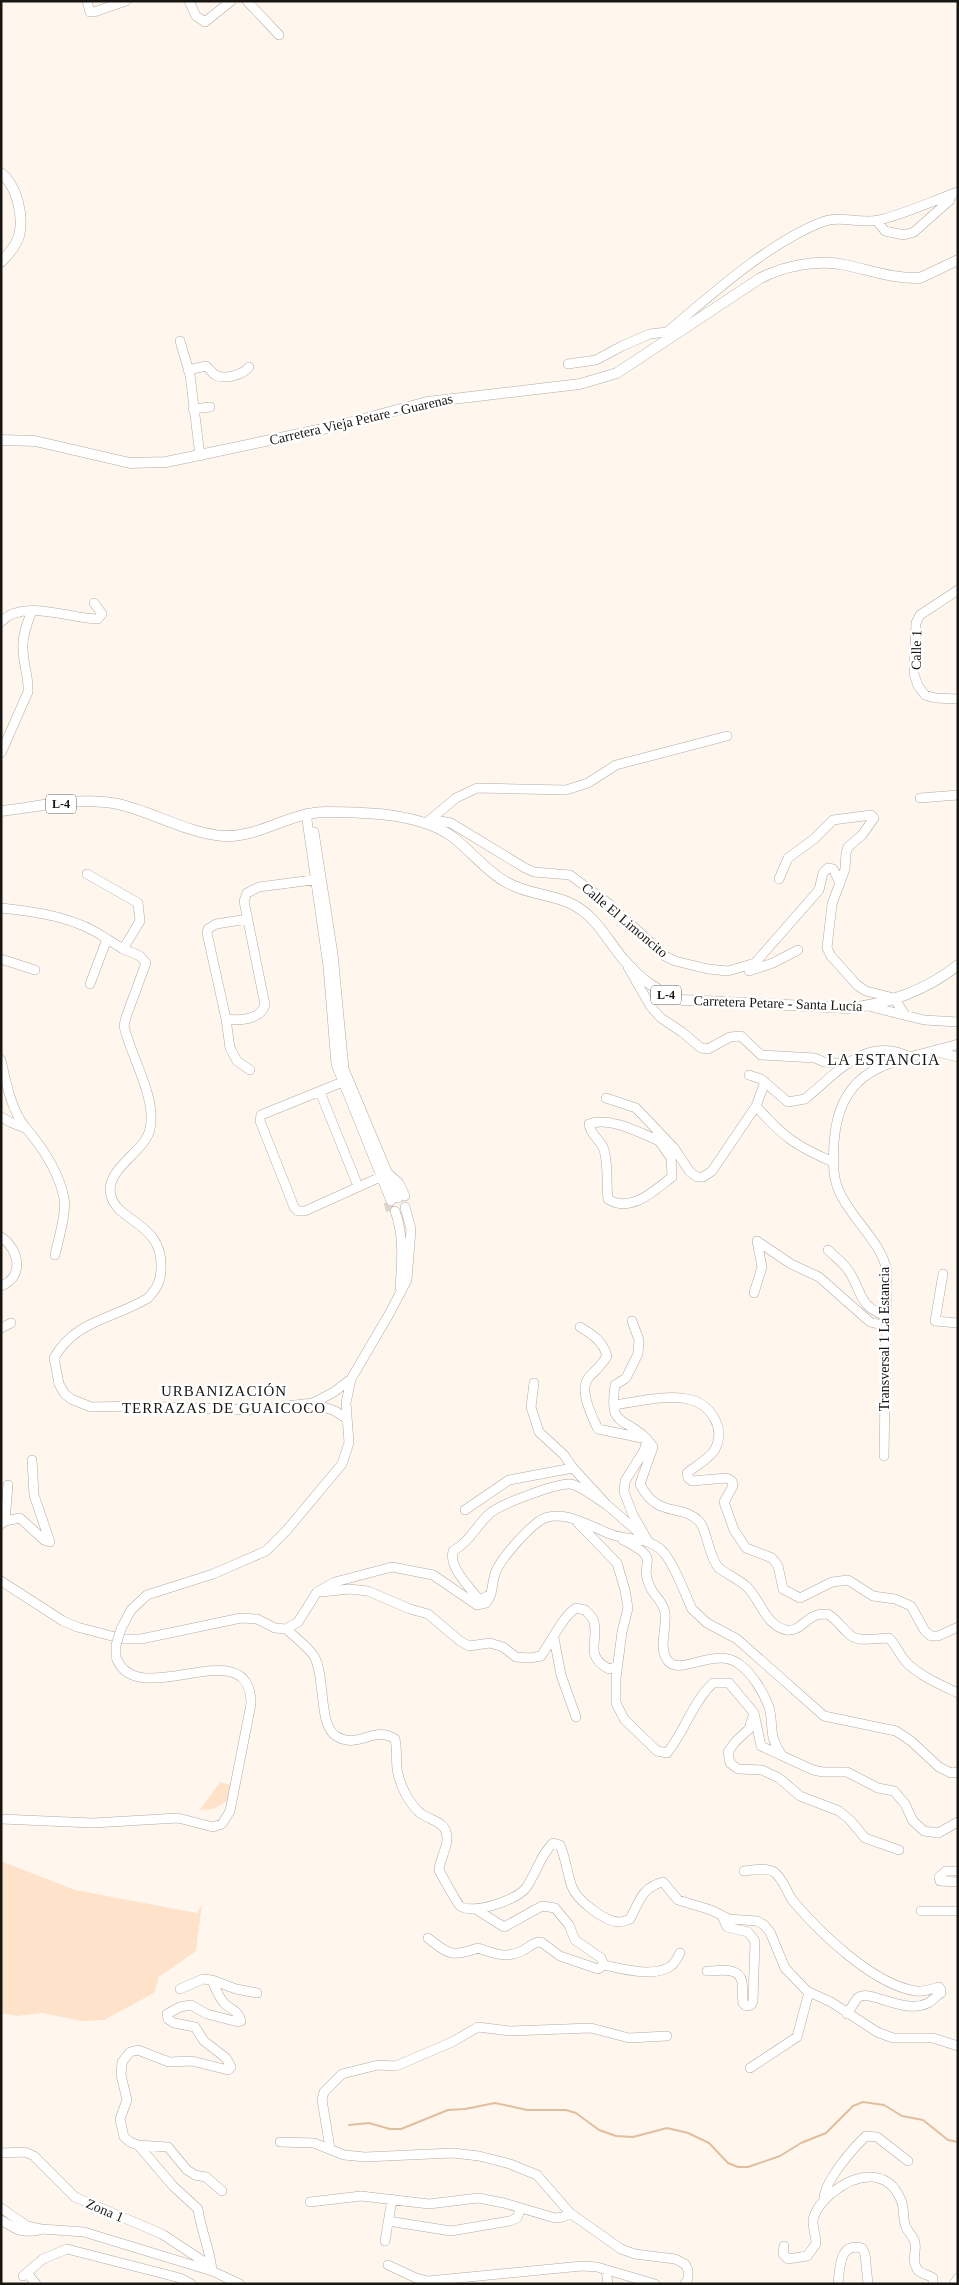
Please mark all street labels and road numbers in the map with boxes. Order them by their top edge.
street label: Carretera Vieja Petare - Guarenas [268,391,454,448]
street label: Calle 1 [909,630,924,670]
road number: L-4 [46,794,76,814]
street label: Calle El Limoncito [579,880,671,961]
road number: L-4 [651,986,681,1004]
street label: Carretera Petare - Santa Lucía [693,993,863,1014]
street label: Transversal 1 La Estancia [877,1266,892,1411]
street label: Zona 1 [84,2196,126,2225]

